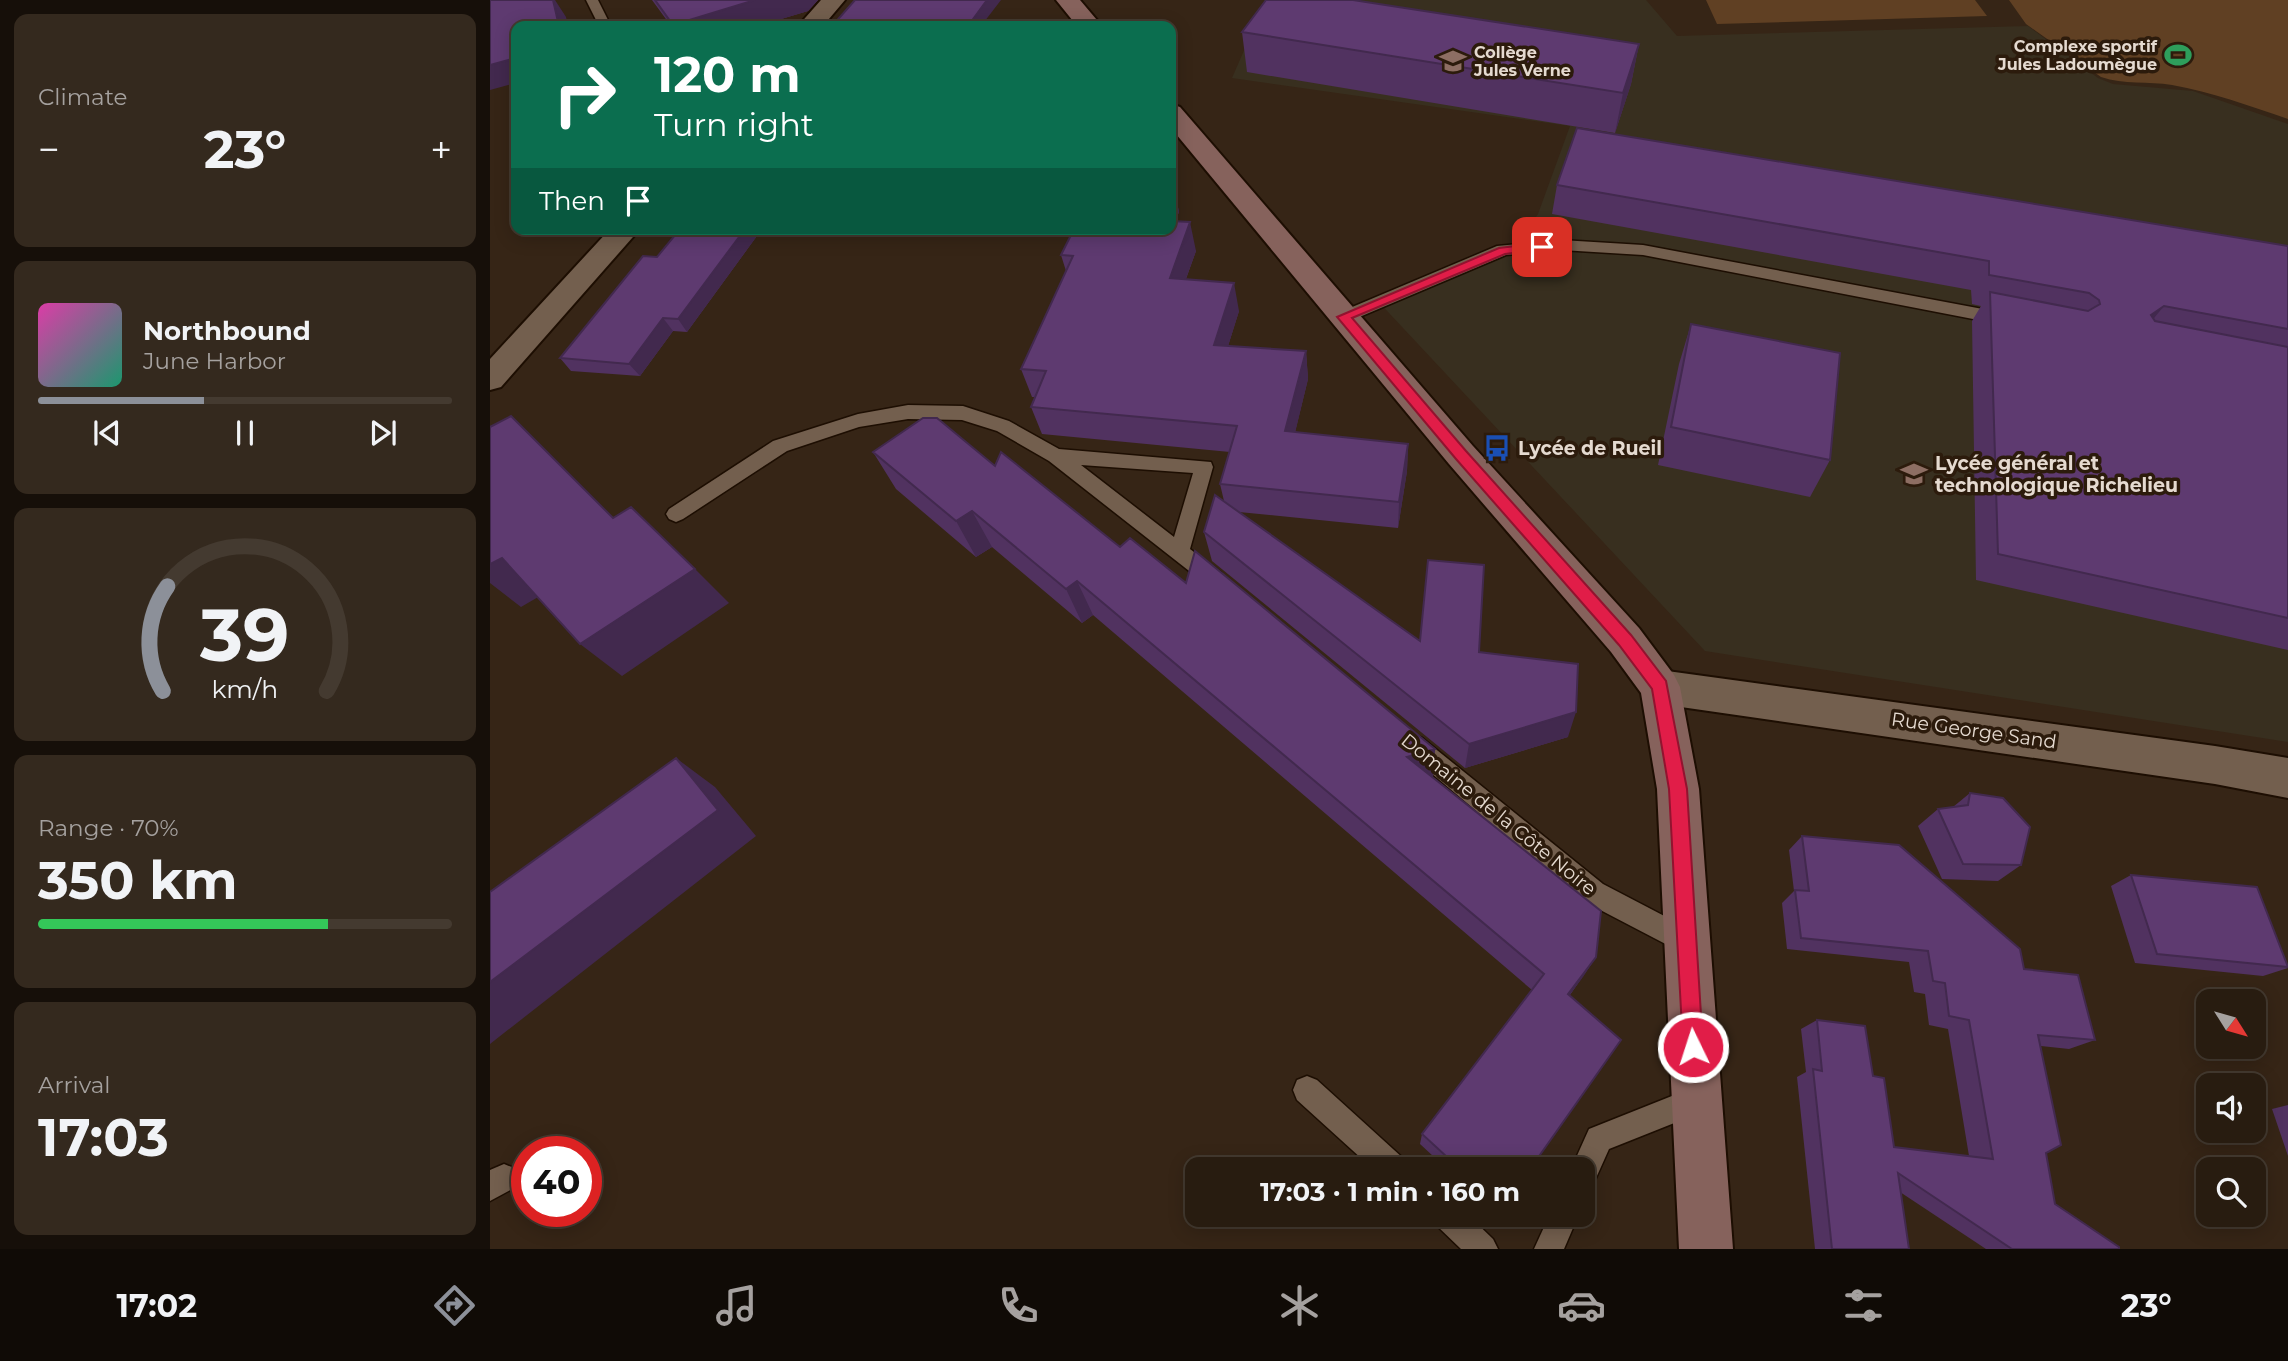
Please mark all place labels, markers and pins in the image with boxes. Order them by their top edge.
place label: Complexe sportif Jules Ladoumègue [1997,37,2158,74]
sports icon: Complexe sportif Jules Ladoumègue [2163,40,2193,70]
place label: Collège Jules Verne [1473,43,1571,80]
school or university icon: Collège Jules Verne [1438,46,1468,76]
pin [1512,217,1572,277]
bus stop icon: Lycée de Rueil [1482,433,1512,463]
place label: Lycée de Rueil [1518,437,1662,460]
place label: Lycée général et technologique Richelieu [1935,452,2178,497]
school or university icon: Lycée général et technologique Richelieu [1899,459,1929,489]

